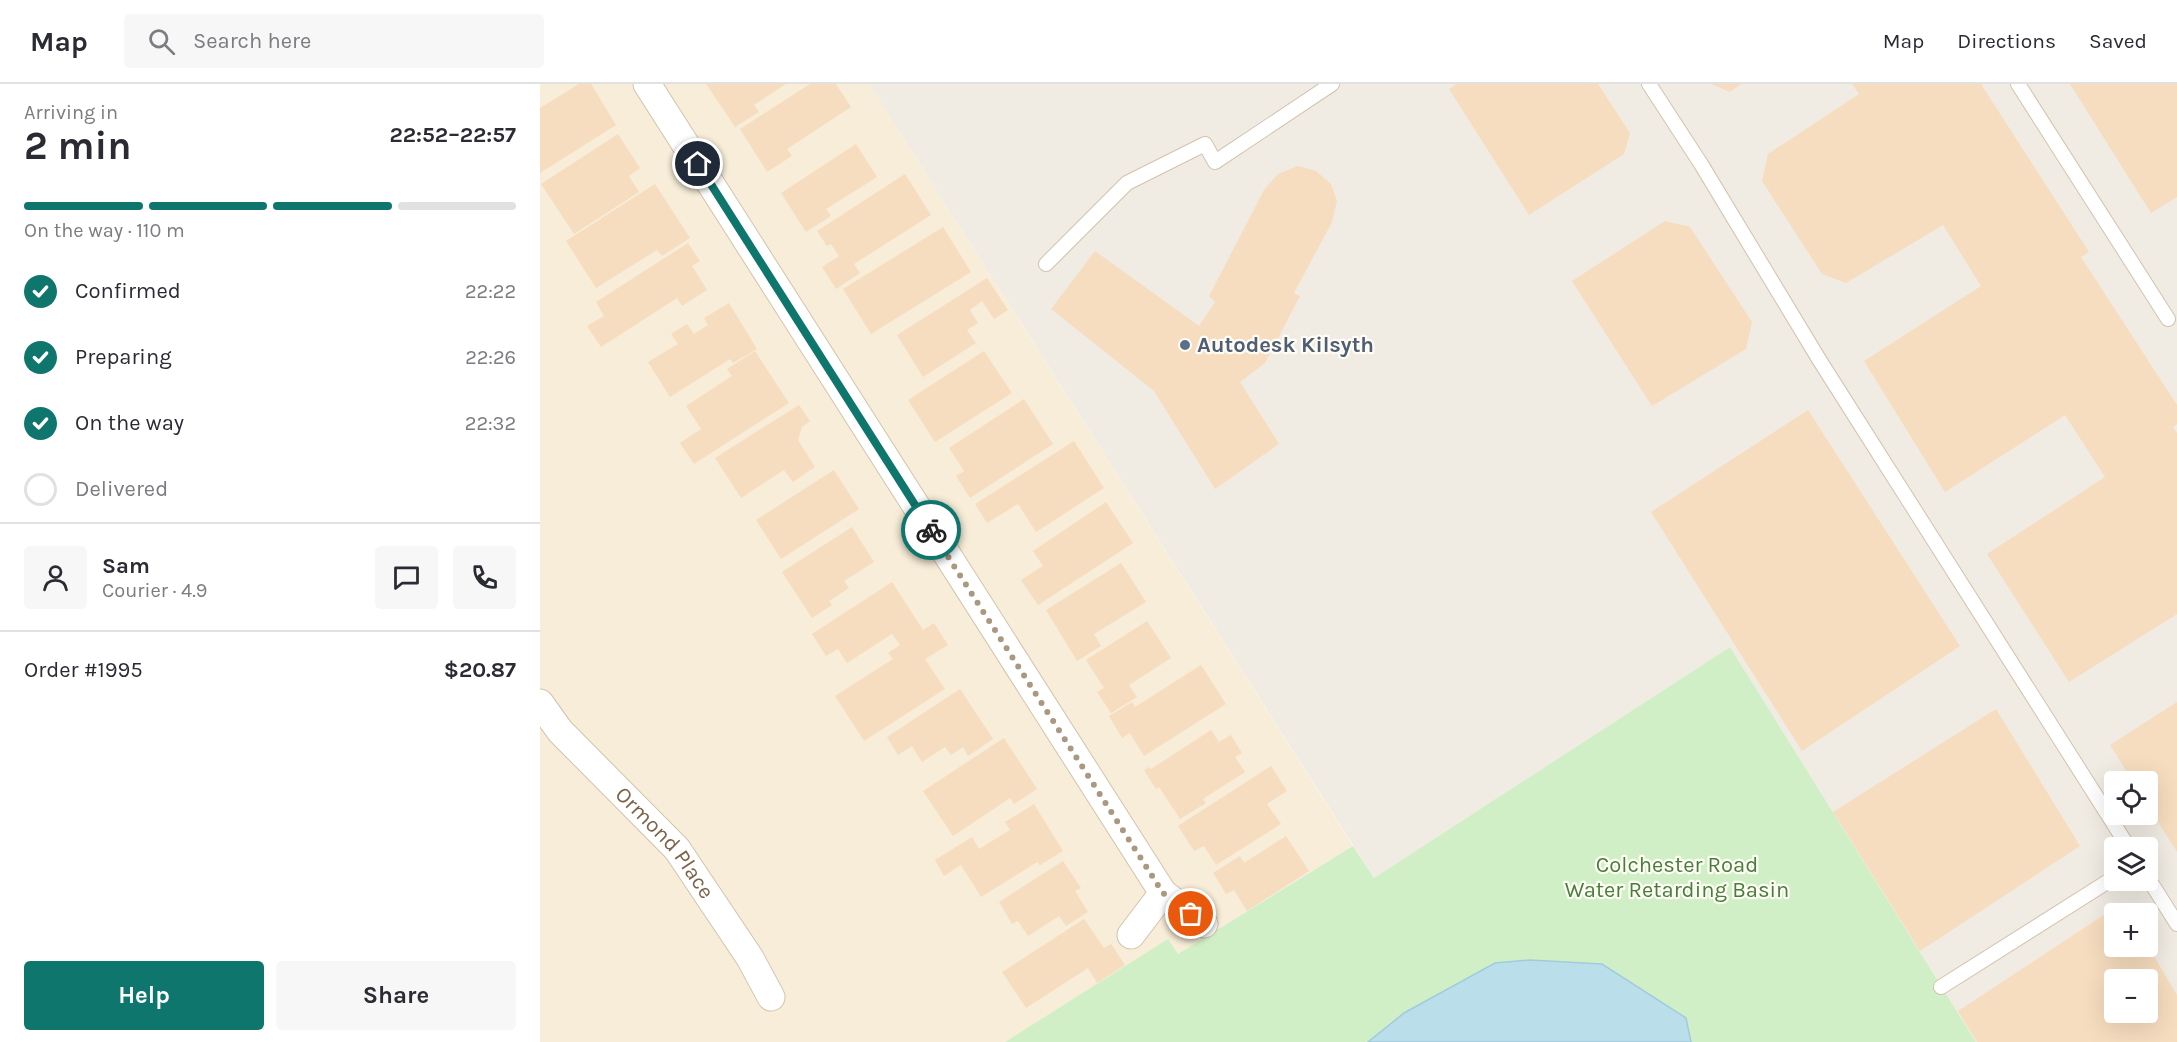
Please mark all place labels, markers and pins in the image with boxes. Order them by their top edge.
pin [672,138,723,189]
place label: Autodesk Kilsyth [1197,332,1374,358]
marker: Autodesk Kilsyth [1178,338,1192,352]
pin [1165,888,1216,939]

